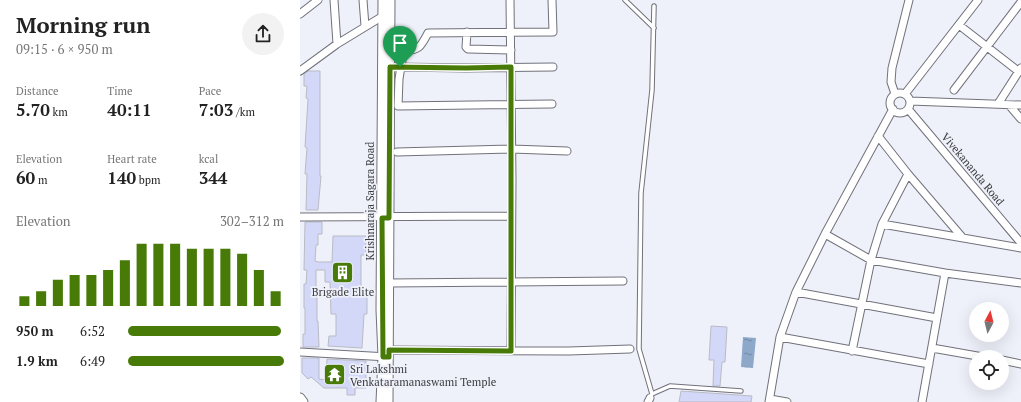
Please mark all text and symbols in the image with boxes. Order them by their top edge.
text: Morning run [16,10,150,39]
button: share [242,13,284,55]
pin [383,26,417,67]
icon: arrive [389,32,411,54]
text: 09:15 · 6 × 950 m [16,40,113,58]
text: Distance [16,84,59,98]
text: Time [107,84,132,98]
text: Pace [199,84,221,98]
text: 5.70 [16,98,50,121]
text: 40:11 [107,98,152,121]
text: 7:03 [199,98,233,121]
text: km [50,105,68,119]
text: /km [233,105,255,119]
street label: Vivekananda Road [939,130,1007,208]
street label: Krishnaraja Sagara Road [363,142,377,260]
text: Elevation [16,152,62,166]
text: Heart rate [107,152,157,166]
text: kcal [199,152,218,166]
text: 60 [16,166,35,189]
text: 140 [107,166,136,189]
text: 344 [199,166,227,189]
text: m [35,173,47,187]
text: bpm [136,173,161,187]
text: Elevation [16,212,71,230]
text: 302–312 m [220,212,284,230]
building icon: Brigade Elite [330,259,356,285]
place label: Brigade Elite [312,285,375,299]
north arrow [969,302,1009,342]
map controls [969,302,1009,390]
text: 950 m [16,322,54,340]
text: 6:52 [80,322,105,340]
button: locate [969,350,1009,390]
text: 1.9 km [16,352,58,370]
text: 6:49 [80,352,105,370]
temple icon: Sri Lakshmi Venkataramanaswami Temple [322,362,348,388]
place label: Sri Lakshmi Venkataramanaswami Temple [350,362,497,389]

